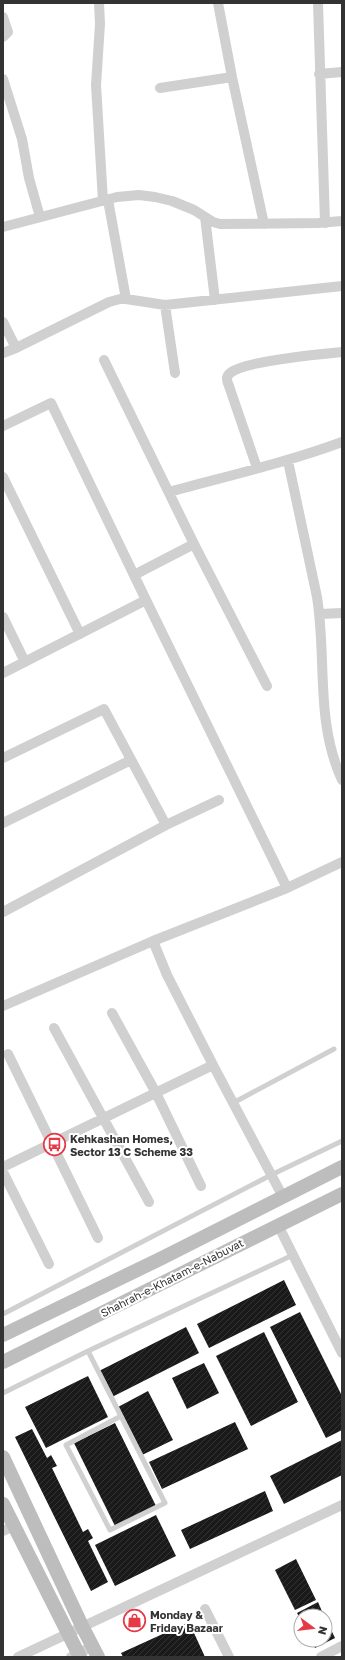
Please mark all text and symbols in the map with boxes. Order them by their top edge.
bus stop icon: Kehkashan Homes, Sector 13 C Scheme 33 [42,1132,68,1158]
place label: Kehkashan Homes, Sector 13 C Scheme 33 [70,1132,193,1158]
street label: Shahrah-e-Khatam-e-Nabuvat [98,1236,245,1319]
shop icon: Monday & Friday Bazaar [121,1608,147,1634]
place label: Monday & Friday Bazaar [150,1608,224,1634]
north arrow [293,1608,333,1648]
text: N [316,1625,331,1636]

